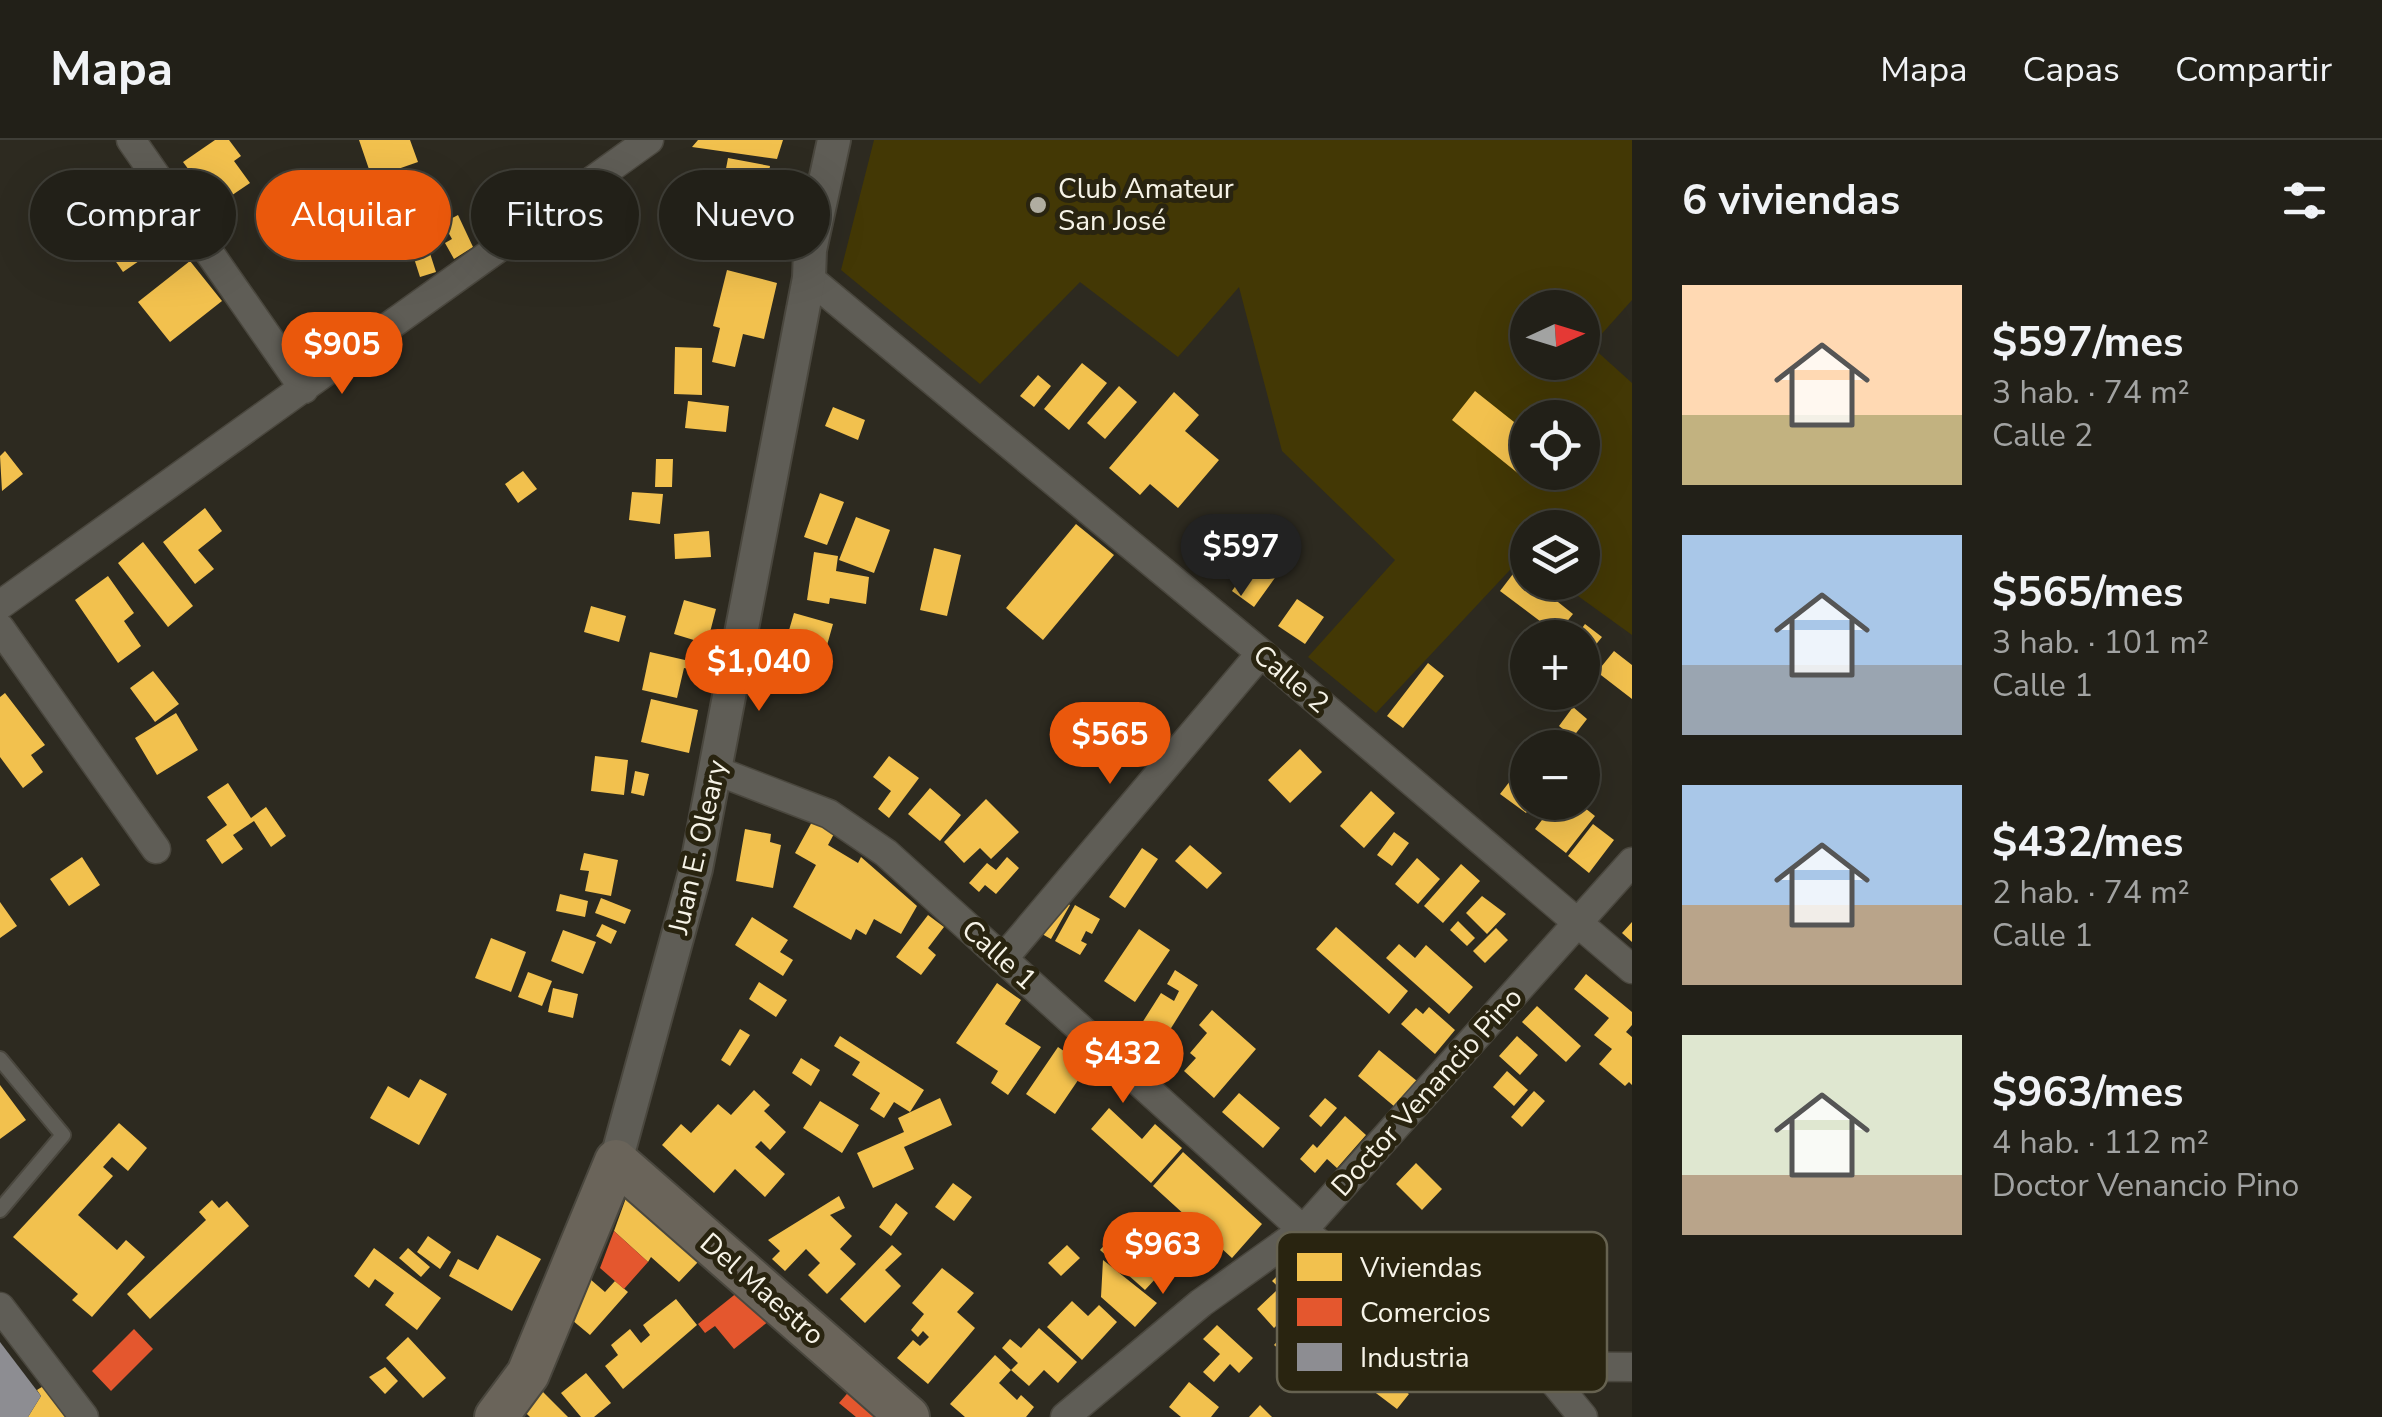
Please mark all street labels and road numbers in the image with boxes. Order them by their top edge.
street label: Calle 2 [1245,636,1337,722]
street label: Juan E. Oleary [659,756,737,939]
street label: Calle 1 [953,911,1045,999]
street label: Doctor Venancio Pino [1323,979,1531,1205]
street label: Del Maestro [692,1224,832,1354]

